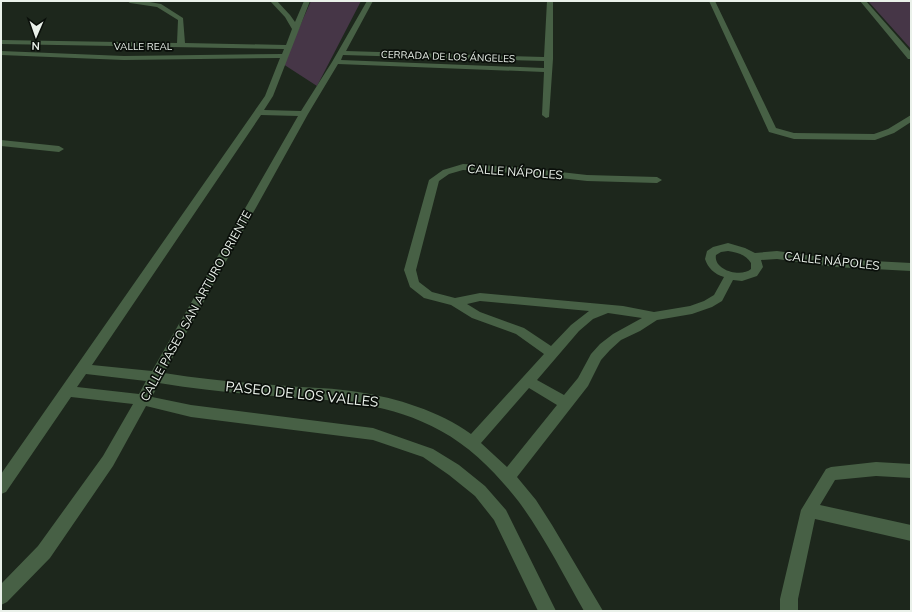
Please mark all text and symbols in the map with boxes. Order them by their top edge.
north arrow [16,16,56,56]
text: N [31,39,40,53]
street label: VALLE REAL [114,40,173,53]
street label: CERRADA DE LOS ÁNGELES [381,48,515,65]
street label: CALLE NÁPOLES [467,161,563,182]
street label: CALLE PASEO SAN ARTURO ORIENTE [137,208,254,404]
street label: CALLE NÁPOLES [784,248,880,273]
street label: PASEO DE LOS VALLES [225,377,380,411]

